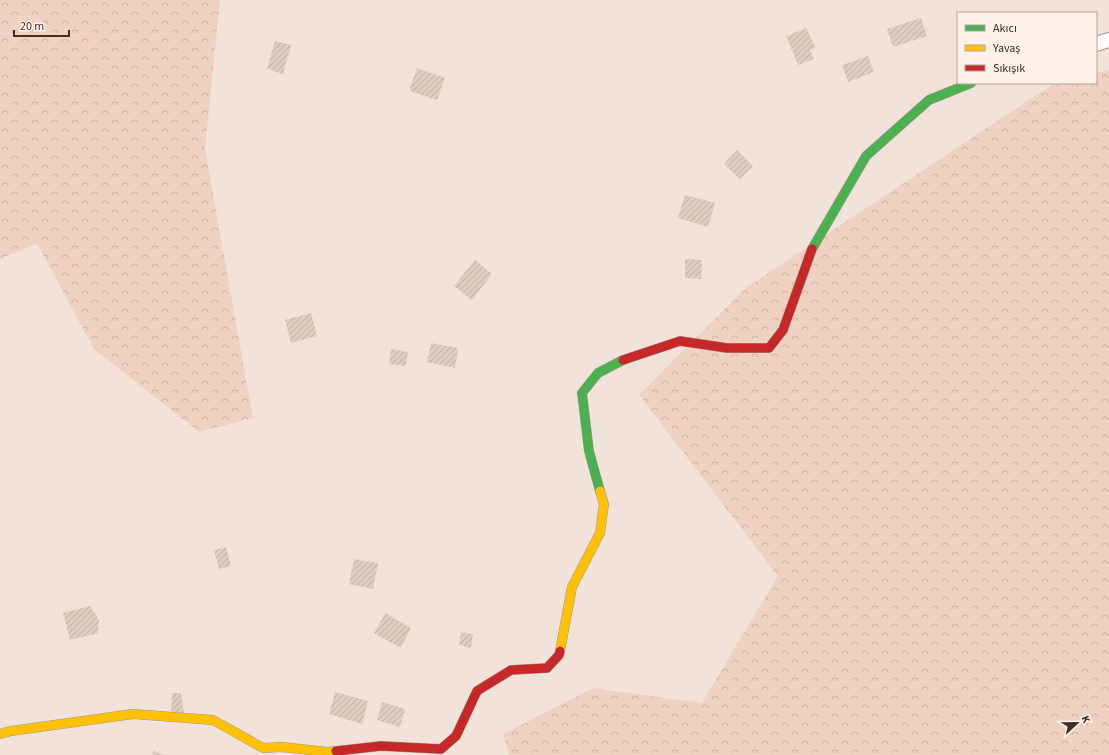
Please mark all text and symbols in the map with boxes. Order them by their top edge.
scale bar [14,12,69,38]
legend [957,12,1097,84]
text: 20 m [20,18,44,35]
text: Akıcı [993,20,1017,37]
text: Yavaş [992,40,1020,57]
text: Sıkışık [993,60,1025,77]
north arrow [1057,703,1097,743]
text: K [1078,713,1094,726]

